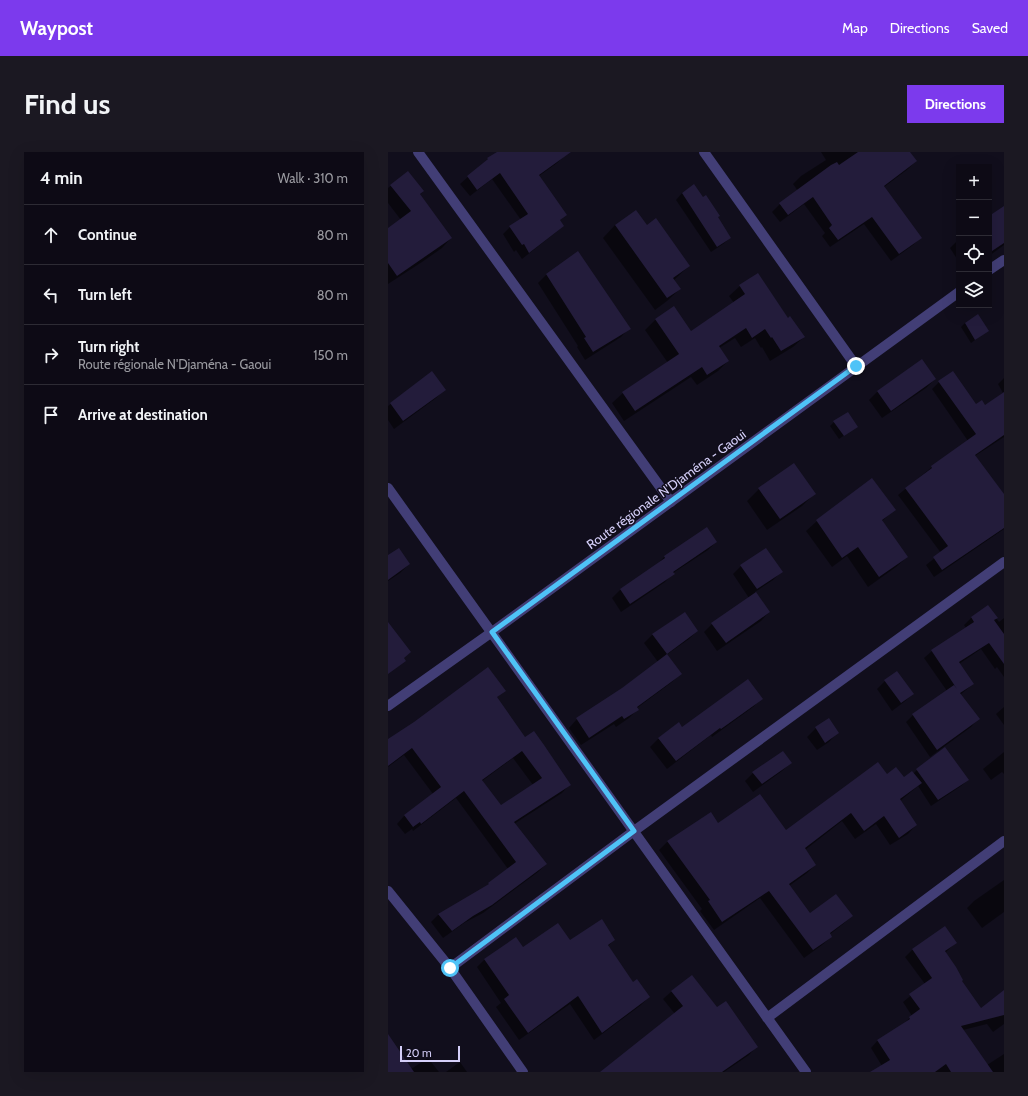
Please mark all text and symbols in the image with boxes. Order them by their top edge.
text: Waypost [20,17,93,40]
text: Map [842,19,868,37]
text: Directions [890,19,950,37]
text: Saved [972,19,1008,37]
button: Directions [907,85,1004,123]
text: Find us [24,87,110,121]
map controls [956,164,992,308]
button: + [956,164,992,200]
text: 4 min [40,168,83,188]
text: Walk · 310 m [277,170,348,186]
button: − [956,200,992,236]
icon: ahead [40,224,62,246]
text: Continue [78,226,137,244]
text: 80 m [317,227,348,243]
button: locate [956,236,992,272]
button: layers [956,272,992,308]
icon: left [40,284,62,306]
text: Turn left [78,286,132,304]
text: 80 m [317,287,348,303]
text: Turn right [78,338,139,356]
icon: right [40,344,62,366]
text: 150 m [313,347,348,363]
text: Route régionale N'Djaména - Gaoui [78,356,271,372]
route end [847,357,865,375]
icon: arrive [40,404,62,426]
text: Arrive at destination [78,406,208,424]
street label: Route régionale N'Djaména - Gaoui [583,426,749,553]
route start [441,959,459,977]
scale bar [400,1044,460,1063]
text: 20 m [406,1046,432,1060]

